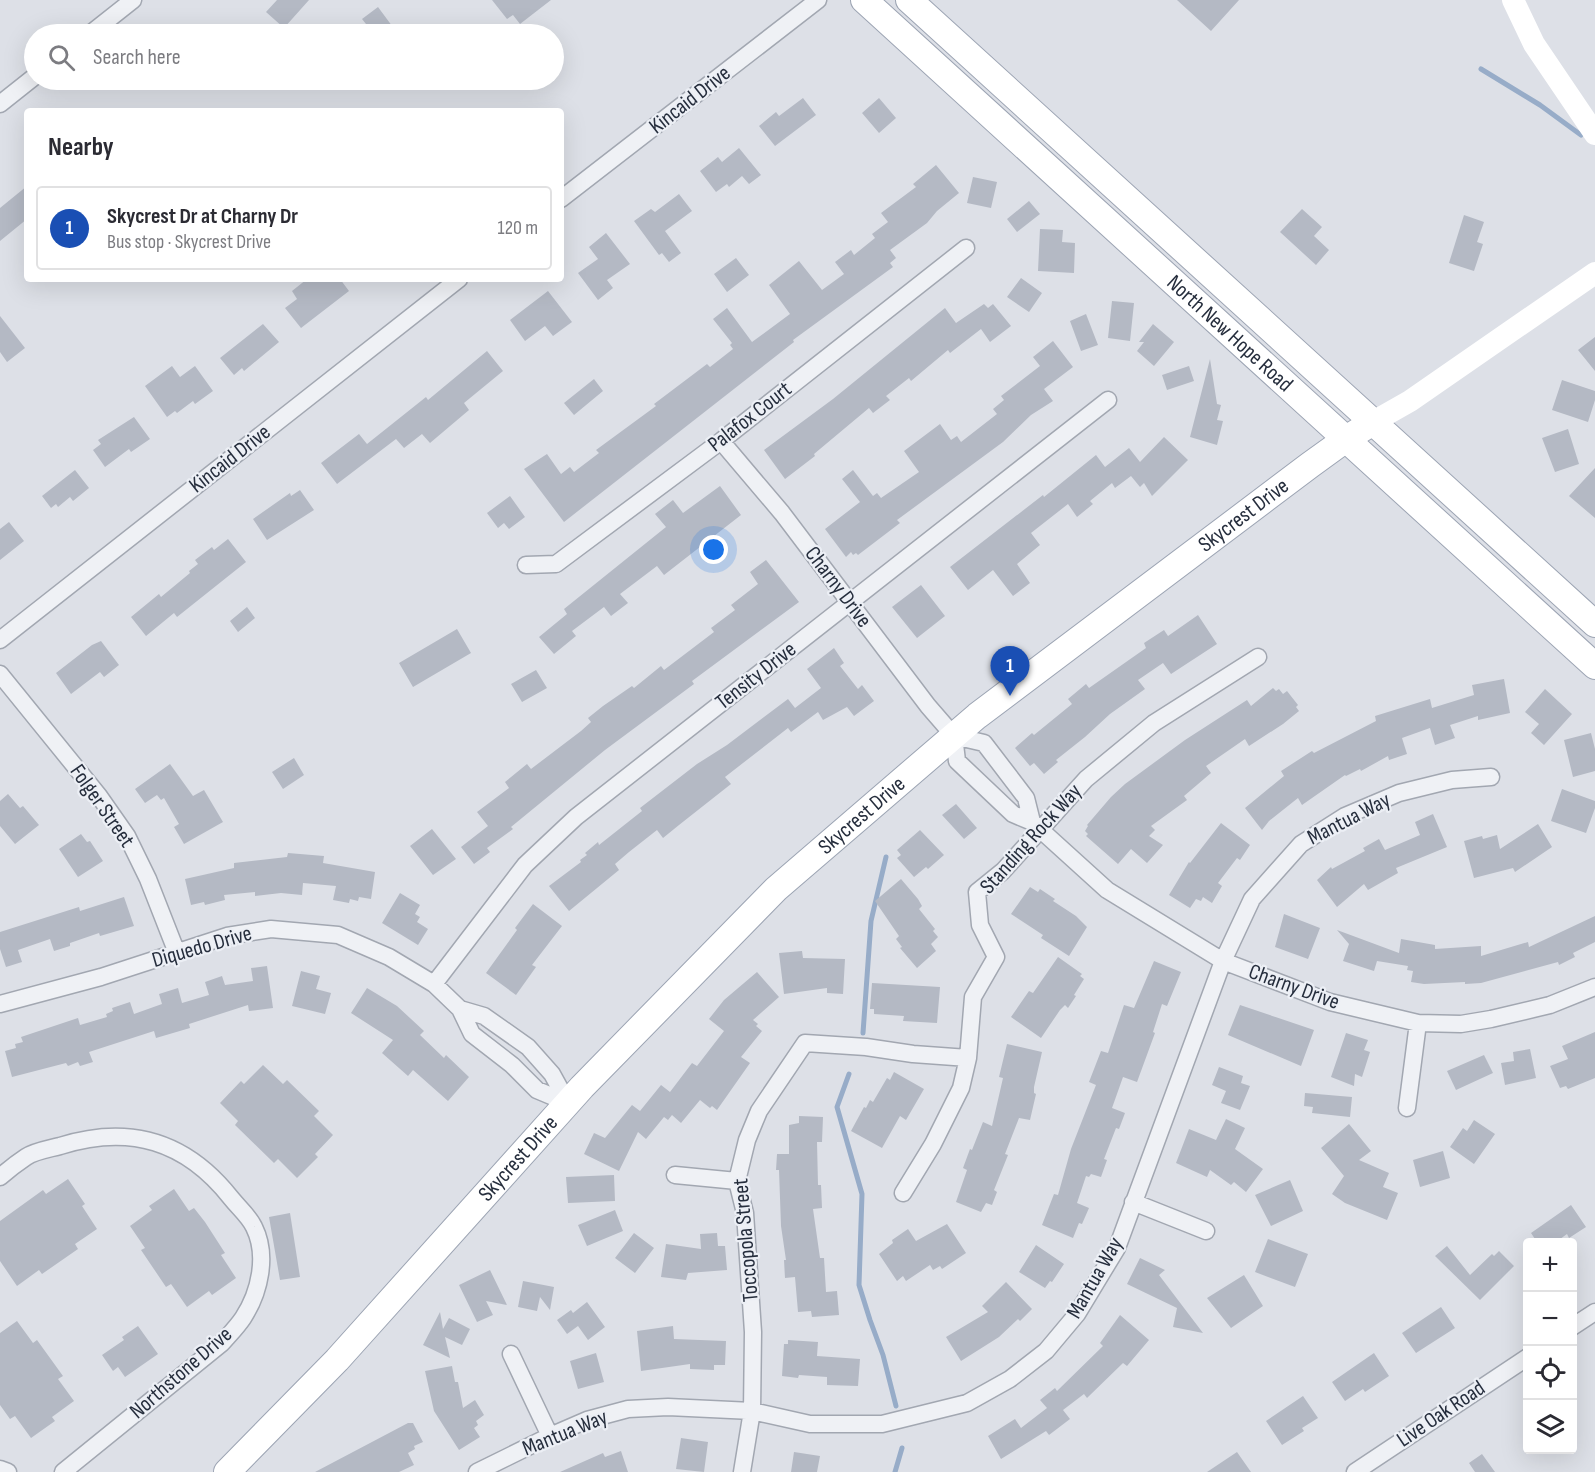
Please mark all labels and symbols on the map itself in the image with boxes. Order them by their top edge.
street label: Kincaid Drive [644,60,736,140]
street label: North New Hope Road [1161,269,1298,398]
street label: Palafox Court [703,376,797,458]
street label: Kincaid Drive [184,419,276,499]
street label: Skycrest Drive [1193,472,1294,558]
your location [699,535,728,564]
street label: Charny Drive [799,541,877,633]
street label: Tensity Drive [710,636,802,716]
pin: 1 [990,646,1030,696]
street label: Folger Street [64,759,140,853]
street label: Skycrest Drive [813,770,911,860]
street label: Standing Rock Way [974,778,1088,900]
street label: Mantua Way [1303,786,1395,851]
street label: Diquedo Drive [149,920,255,974]
street label: Charny Drive [1245,958,1343,1016]
street label: Skycrest Drive [472,1110,564,1207]
street label: Toccopola Street [727,1177,765,1303]
street label: Mantua Way [1061,1232,1129,1324]
street label: Northstone Drive [124,1321,238,1425]
street label: Live Oak Road [1392,1375,1490,1453]
street label: Mantua Way [518,1404,612,1462]

